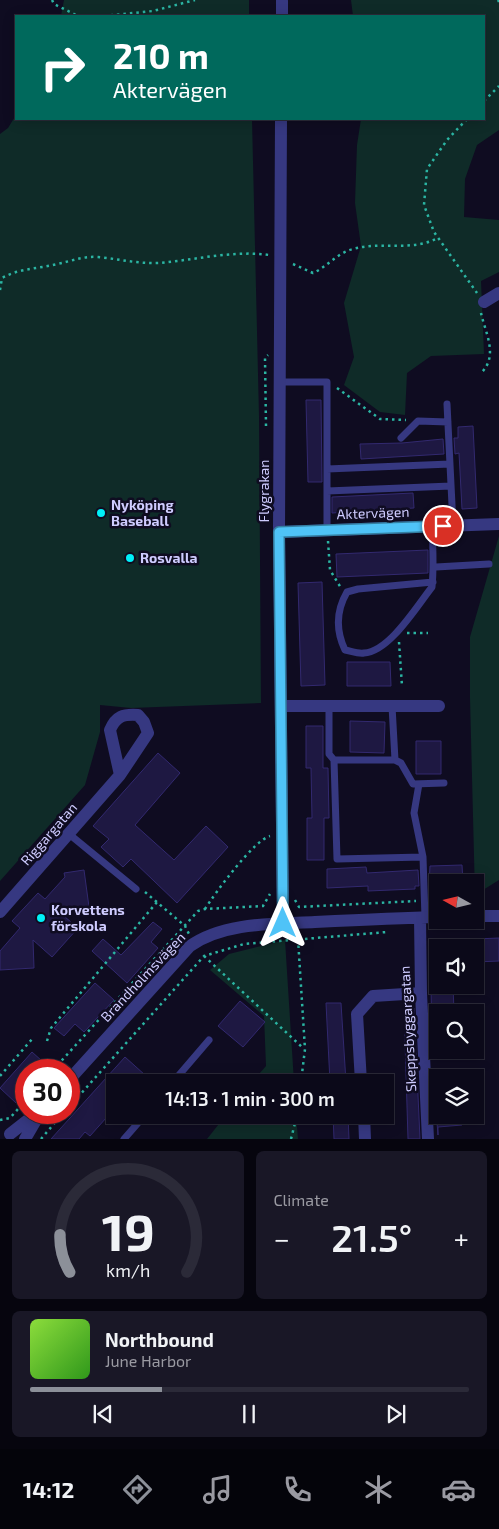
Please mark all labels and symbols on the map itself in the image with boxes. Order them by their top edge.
street label: Flygrakan [255,460,272,522]
place label: Nyköping Baseball [111,496,174,529]
street label: Aktervägen [336,503,410,522]
pin [422,505,464,547]
marker: Nyköping Baseball [95,507,107,519]
place label: Rosvalla [140,549,198,566]
marker: Rosvalla [124,552,136,564]
street label: Riggargatan [17,799,80,868]
north arrow [429,874,484,929]
position arrow [256,896,308,948]
place label: Korvettens förskola [51,901,125,934]
marker: Korvettens förskola [35,912,47,924]
street label: Brandholmsvägen [97,928,188,1025]
street label: Skeppsbyggargatan [396,966,419,1093]
speed limit sign: 30 [15,1059,80,1124]

